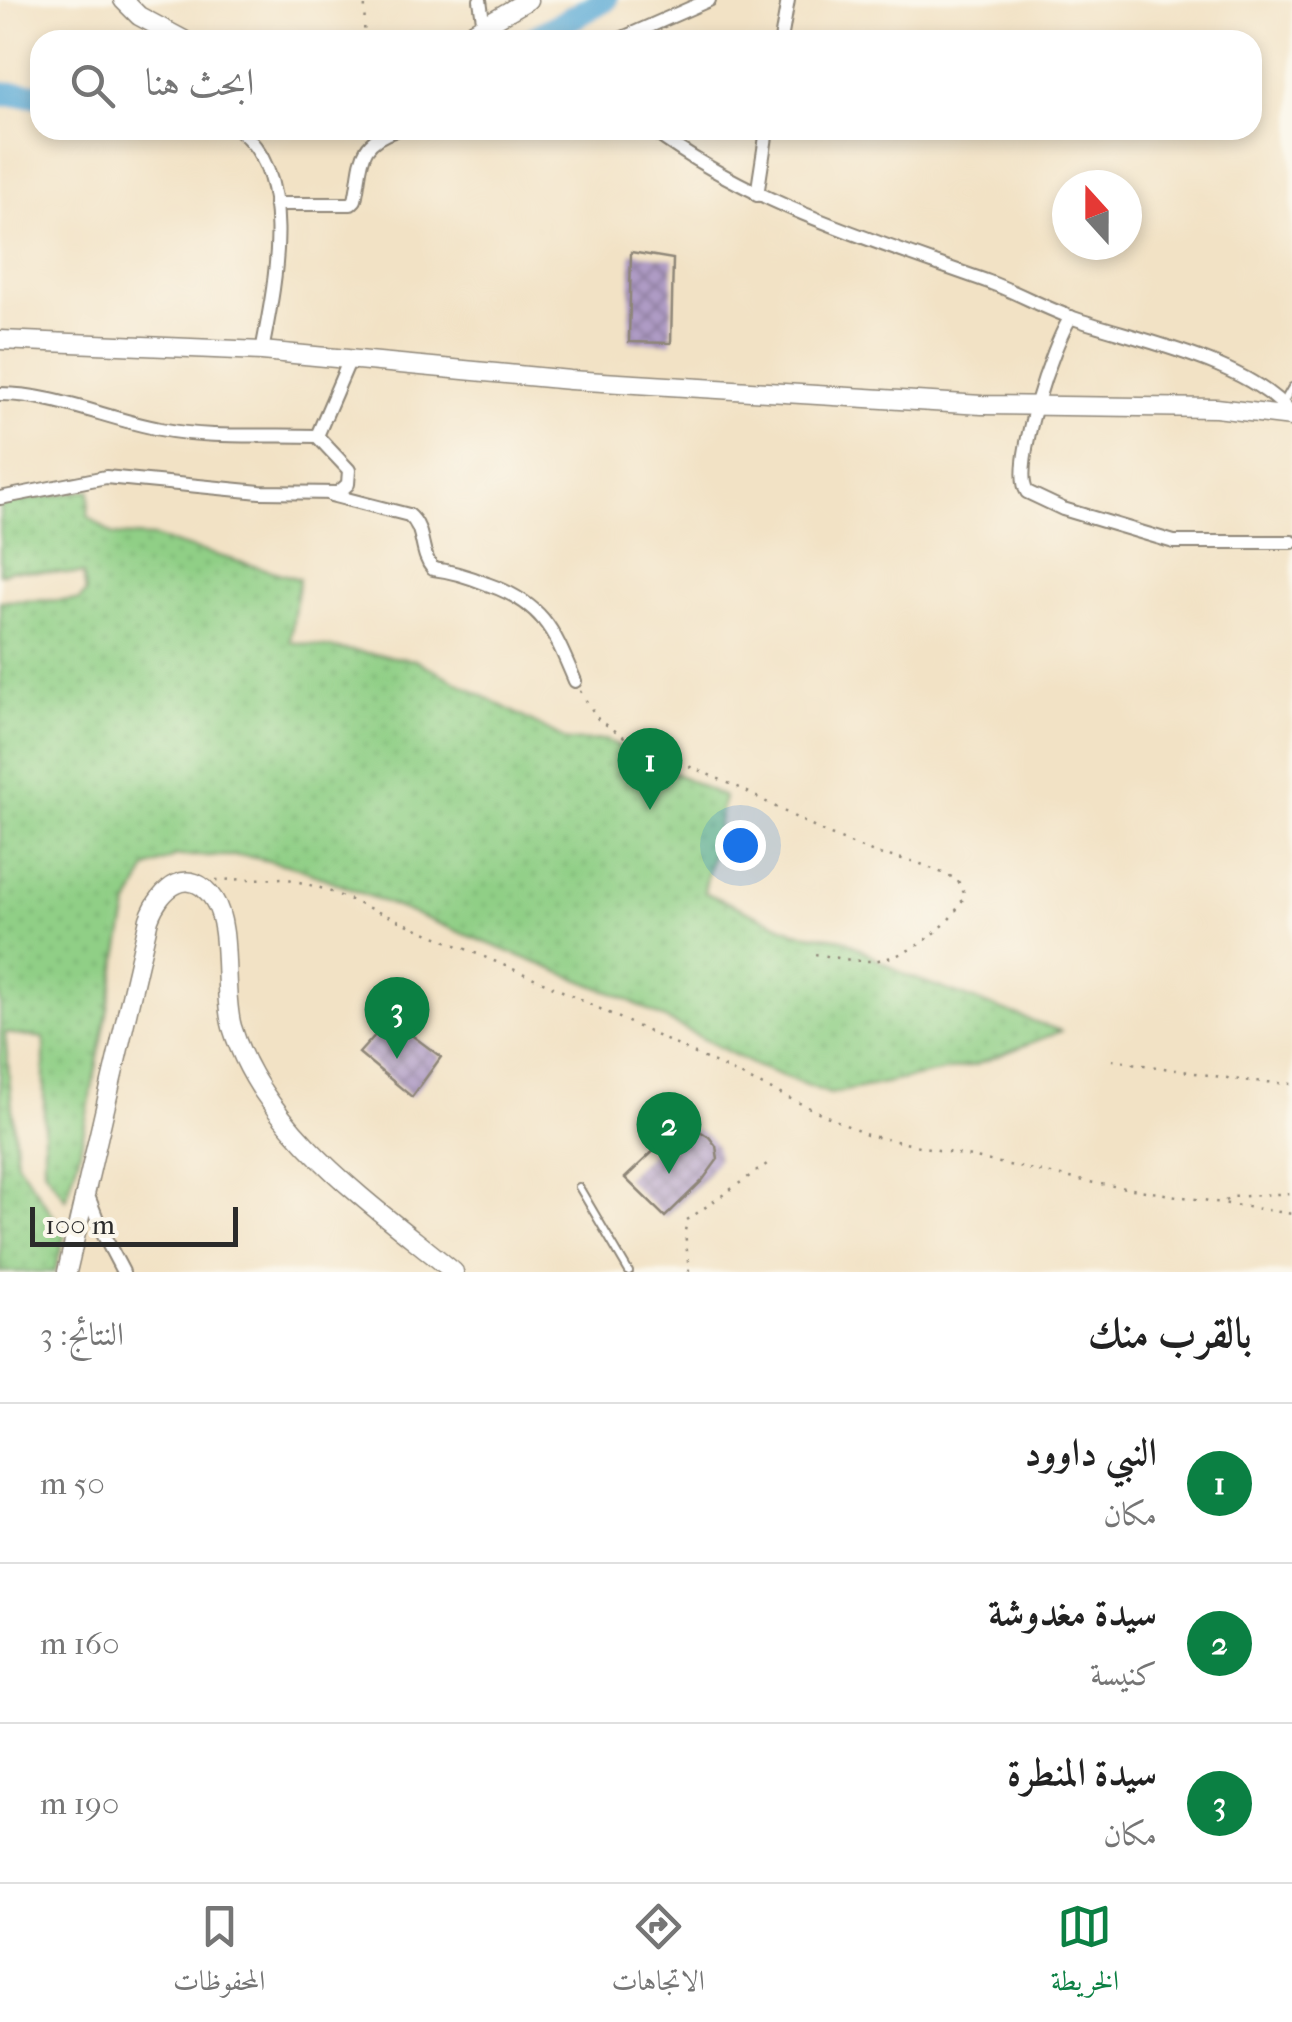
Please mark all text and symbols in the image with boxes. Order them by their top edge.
search box [30,30,1262,140]
icon: search [65,58,120,113]
text: ابحث هنا [145,60,255,105]
north arrow [1052,170,1142,260]
pin: 1 [618,728,682,810]
your location [715,820,766,871]
pin: 3 [364,976,430,1059]
pin: 2 [636,1092,702,1174]
scale bar [30,1202,238,1246]
text: 100 m [45,1208,115,1241]
text: بالقرب منك [1088,1309,1252,1358]
text: النتائج: 3 [40,1316,124,1353]
text: النبي داوود [1024,1430,1157,1475]
text: 50 m [40,1465,105,1502]
text: 1 [1214,1465,1225,1502]
text: مكان [1103,1496,1157,1533]
text: سيدة مغدوشة [988,1590,1157,1635]
text: 160 m [40,1625,120,1662]
text: 2 [1211,1625,1228,1662]
text: كنيسة [1090,1656,1157,1693]
text: سيدة المنطرة [1007,1750,1157,1795]
text: 190 m [40,1785,119,1822]
text: 3 [1213,1785,1226,1822]
text: مكان [1103,1816,1157,1853]
tab: المحفوظات [173,1899,265,2008]
tab: الاتجاهات [611,1899,705,2008]
tab: الخريطة [1051,1899,1119,2008]

